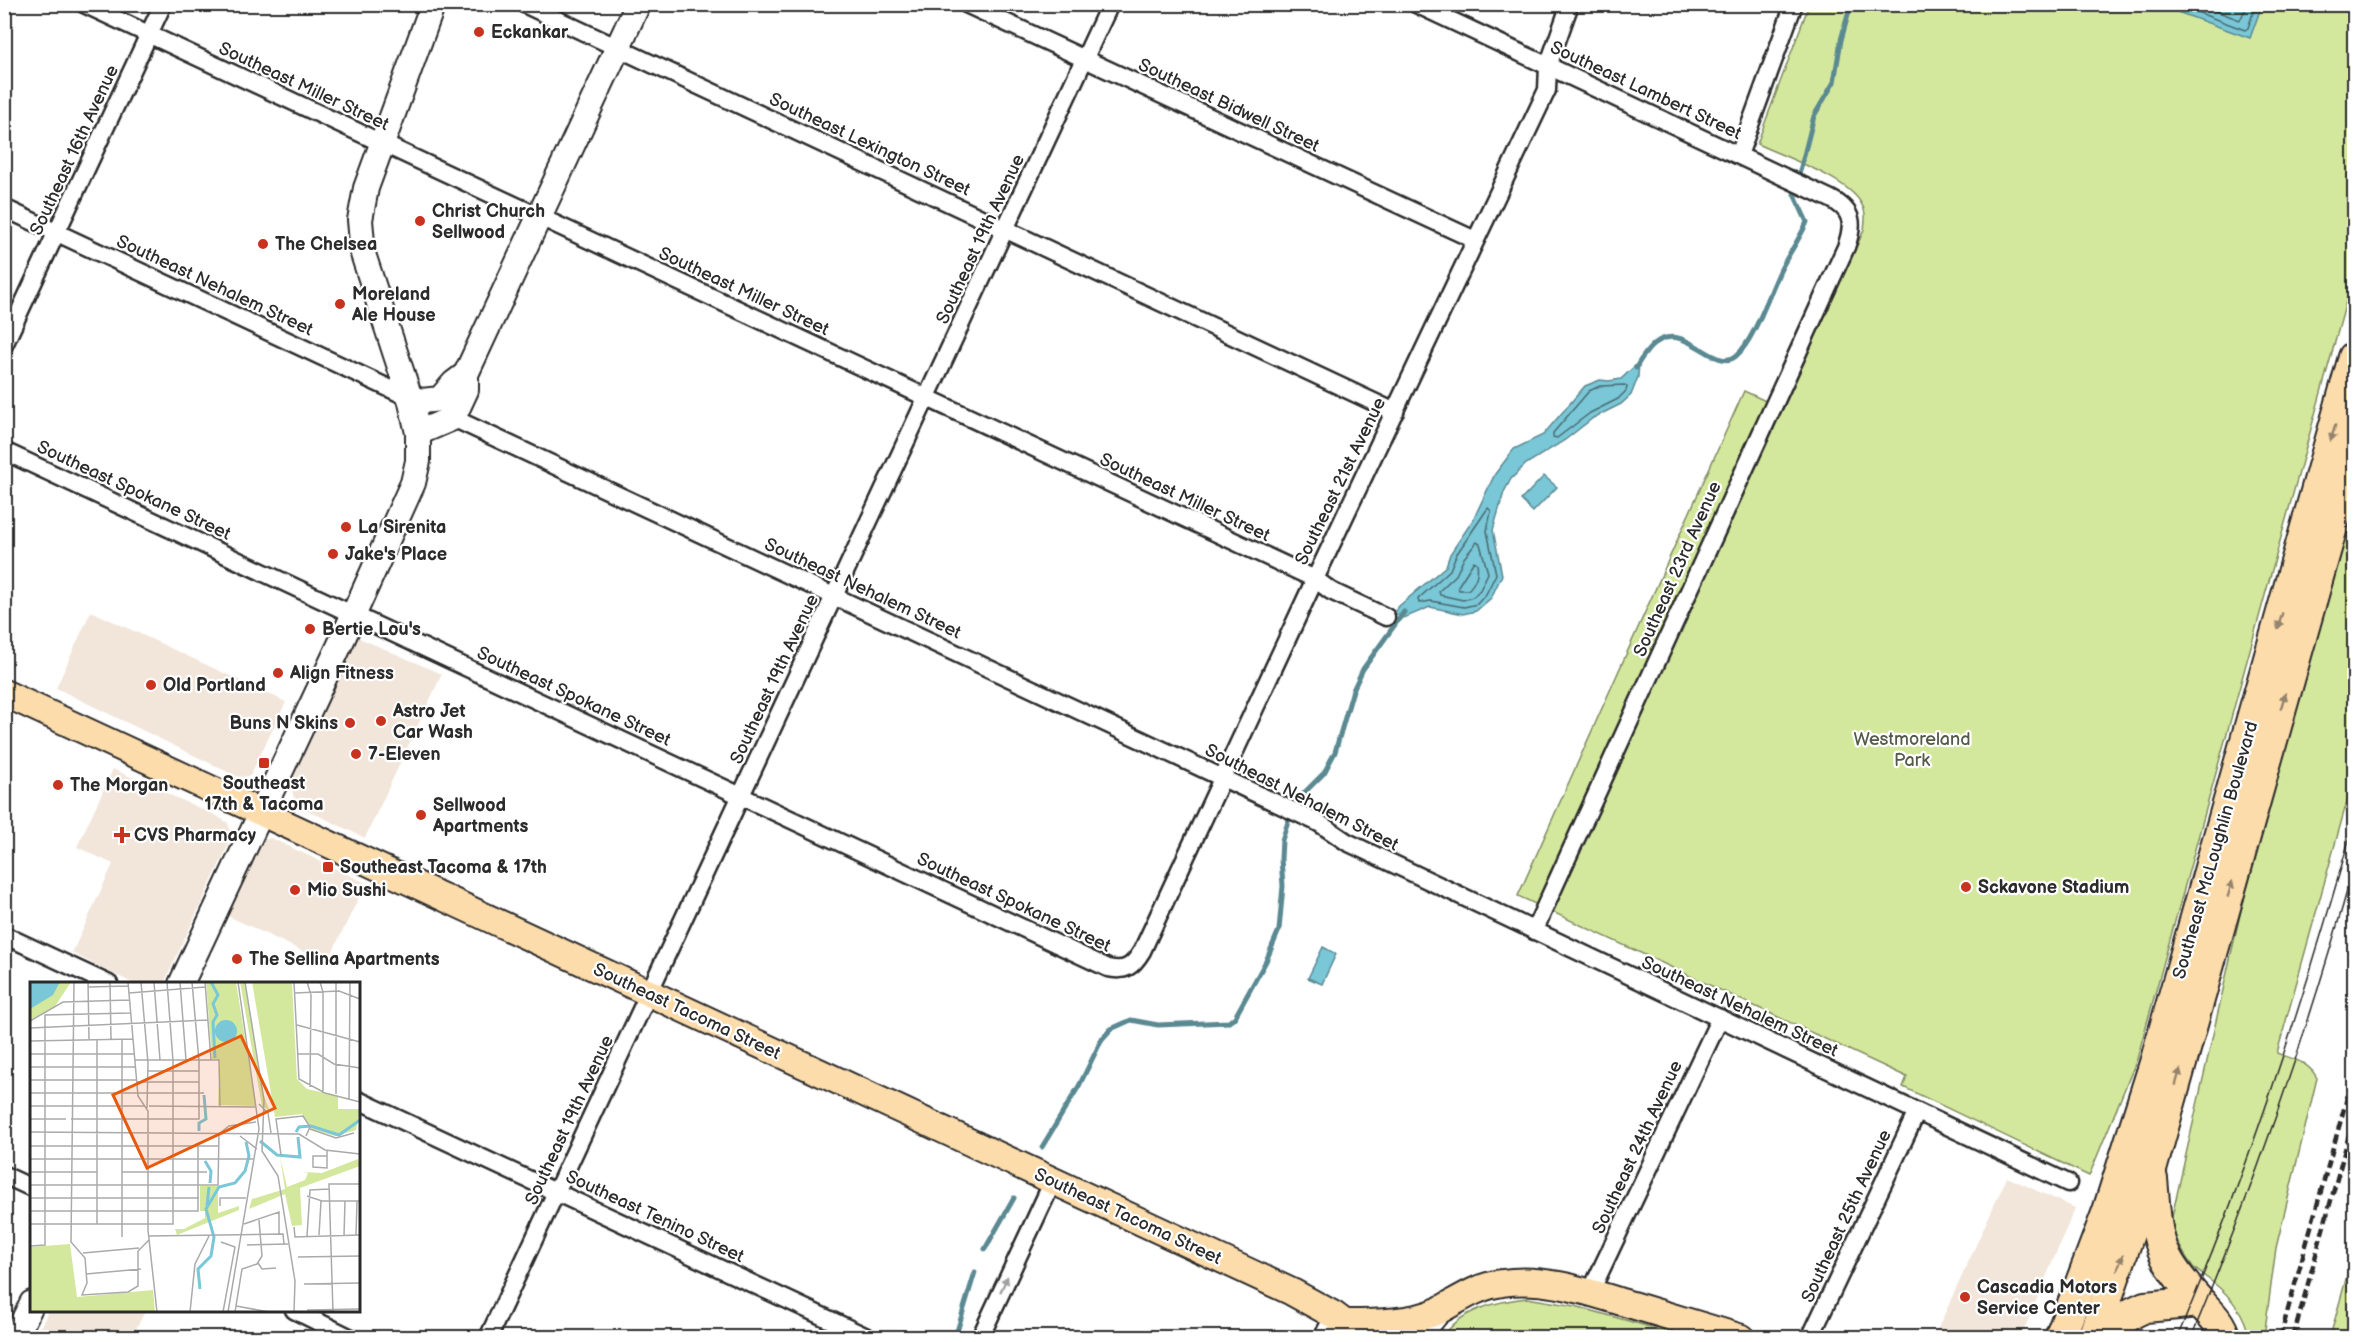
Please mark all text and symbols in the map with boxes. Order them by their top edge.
place label: Eckankar [491,22,569,43]
marker: Eckankar [472,25,486,39]
street label: Southeast Lambert Street [1547,37,1745,144]
street label: Southeast Miller Street [215,38,393,135]
street label: Southeast Bidwell Street [1135,54,1323,157]
street label: Southeast 16th Avenue [26,62,123,239]
street label: Southeast Lexington Street [766,89,974,201]
street label: Southeast 19th Avenue [932,151,1029,327]
place label: Christ Church Sellwood [432,201,545,243]
marker: Christ Church Sellwood [413,214,427,228]
street label: Southeast Nehalem Street [113,231,317,340]
place label: The Chelsea [275,234,377,255]
marker: The Chelsea [256,237,270,251]
street label: Southeast Miller Street [655,243,833,340]
place label: Moreland Ale House [351,284,436,326]
marker: Moreland Ale House [333,297,347,311]
street label: Southeast 21st Avenue [1291,394,1390,568]
one-way arrow [2328,425,2337,443]
street label: Southeast Spokane Street [34,436,234,545]
street label: Southeast Miller Street [1096,449,1274,546]
street label: Southeast 23rd Avenue [1629,478,1726,660]
place label: La Sirenita [358,517,446,538]
marker: La Sirenita [339,520,353,534]
street label: Southeast Nehalem Street [761,534,965,643]
place label: Jake's Place [345,544,447,565]
marker: Jake's Place [326,547,340,561]
street label: Southeast 19th Avenue [726,591,823,767]
one-way arrow [2275,612,2284,630]
place label: Bertie Lou's [322,619,421,640]
marker: Bertie Lou's [303,622,317,636]
street label: Southeast Spokane Street [474,642,674,751]
place label: Align Fitness [289,663,394,684]
marker: Align Fitness [271,666,285,680]
place label: Old Portland [163,675,266,696]
marker: Old Portland [144,678,158,692]
one-way arrow [2279,692,2289,710]
place label: Astro Jet Car Wash [392,701,473,743]
place label: Buns N Skins [229,713,338,734]
marker: Astro Jet Car Wash [374,714,388,728]
marker: Buns N Skins [343,716,357,730]
street label: Southeast McLoughlin Boulevard [2169,719,2262,981]
park label: Westmoreland Park [1854,729,1970,771]
street label: Southeast Nehalem Street [1202,739,1402,856]
place label: 7-Eleven [368,744,440,765]
marker: 7-Eleven [349,747,363,761]
marker: Southeast 17th & Tacoma [257,756,271,770]
place label: Southeast 17th & Tacoma [204,773,324,815]
place label: The Morgan [70,775,168,796]
marker: The Morgan [51,778,65,792]
place label: Sellwood Apartments [432,795,529,837]
marker: Sellwood Apartments [414,808,428,822]
place label: CVS Pharmacy [134,825,257,846]
marker: CVS Pharmacy [115,828,129,842]
street label: Southeast Spokane Street [914,848,1114,957]
place label: Southeast Tacoma & 17th [340,857,547,878]
marker: Southeast Tacoma & 17th [321,860,335,874]
place label: Sckavone Stadium [1978,877,2129,898]
place label: Mio Sushi [307,880,386,901]
marker: Sckavone Stadium [1959,880,1973,894]
one-way arrow [2226,880,2235,898]
marker: Mio Sushi [288,883,302,897]
place label: The Sellina Apartments [249,949,440,970]
marker: The Sellina Apartments [230,952,244,966]
street label: Southeast Nehalem Street [1638,952,1842,1061]
street label: Southeast Tacoma Street [590,959,784,1064]
inset map [30,982,360,1312]
street label: Southeast 19th Avenue [521,1032,618,1208]
street label: Southeast 24th Avenue [1588,1057,1687,1237]
one-way arrow [2173,1068,2183,1086]
street label: Southeast 25th Avenue [1797,1126,1896,1306]
street label: Southeast Tacoma Street [1031,1164,1225,1269]
street label: Southeast Tenino Street [562,1166,748,1267]
one-way arrow [2116,1254,2125,1272]
one-way arrow [999,1275,1009,1293]
place label: Cascadia Motors Service Center [1977,1277,2117,1319]
marker: Cascadia Motors Service Center [1958,1290,1972,1304]

